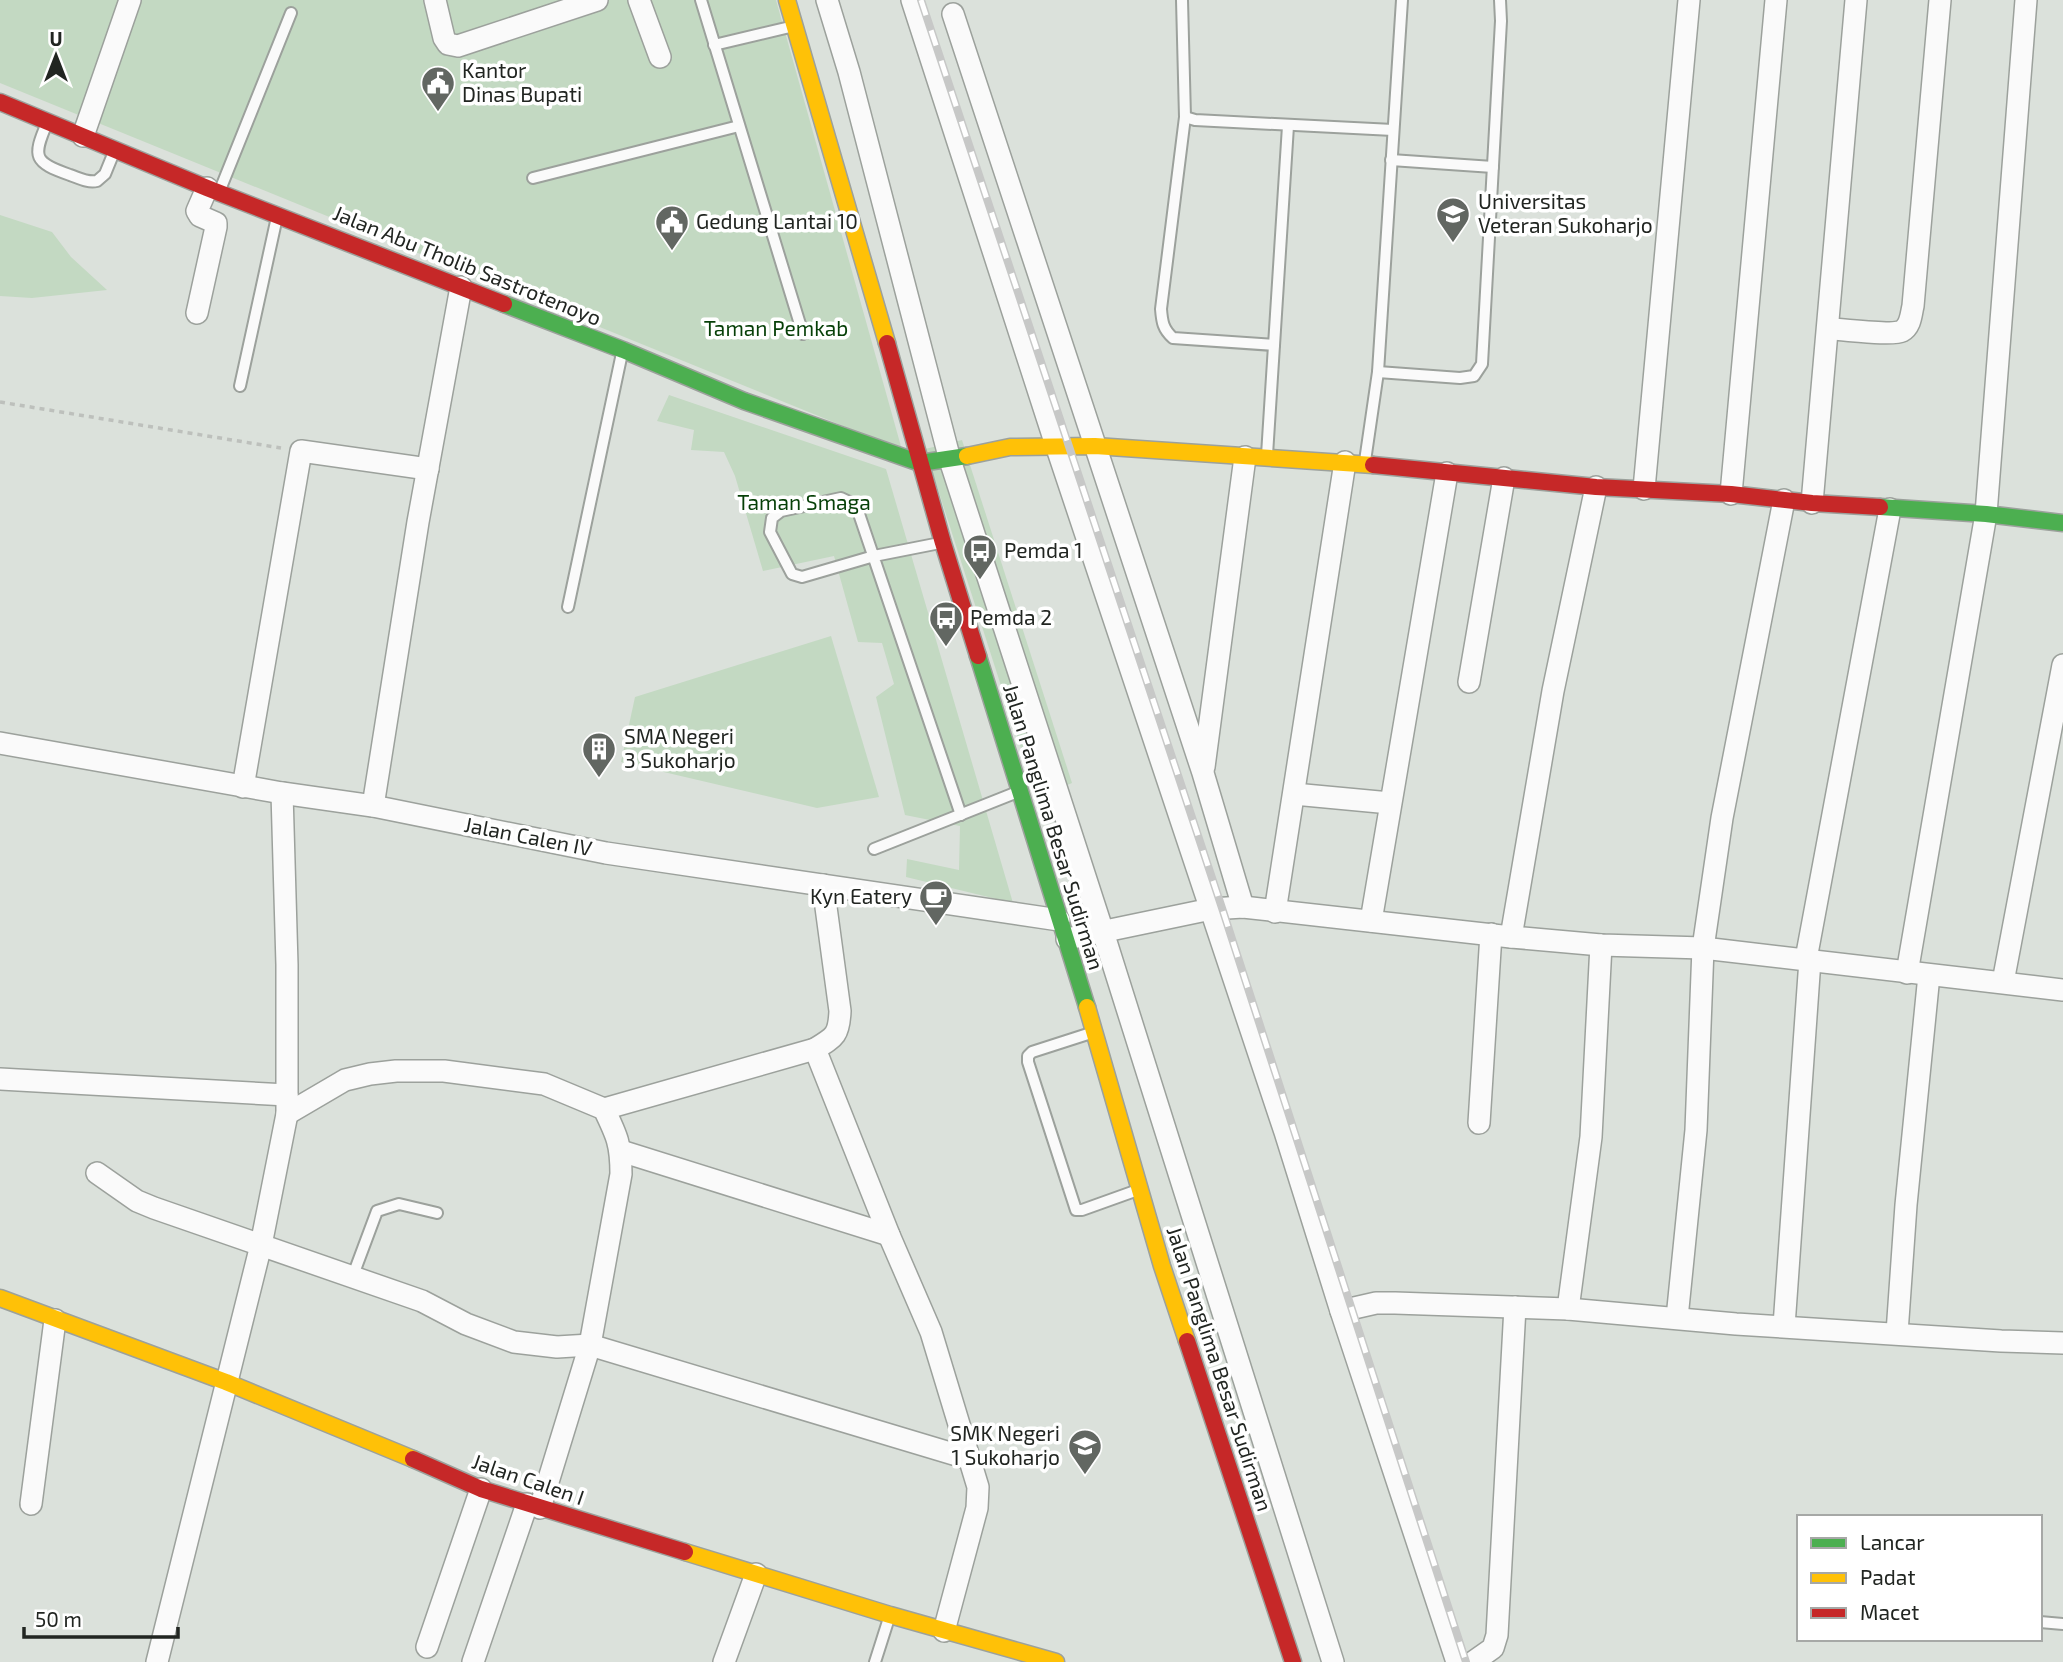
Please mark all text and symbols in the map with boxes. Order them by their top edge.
north arrow [21,21,91,91]
text: U [49,27,63,50]
place label: Kantor Dinas Bupati [462,57,582,106]
public building icon: Kantor Dinas Bupati [419,64,457,113]
place label: Universitas Veteran Sukoharjo [1478,188,1653,238]
school or university icon: Universitas Veteran Sukoharjo [1434,195,1472,244]
street label: Jalan Abu Tholib Sastrotenoyo [330,199,605,330]
public building icon: Gedung Lantai 10 [653,203,691,252]
place label: Gedung Lantai 10 [696,208,858,233]
park label: Taman Pemkab [704,315,848,340]
park label: Taman Smaga [737,489,871,514]
bus stop icon: Pemda 1 [961,532,999,581]
place label: Pemda 1 [1004,537,1083,562]
bus stop icon: Pemda 2 [927,599,965,648]
place label: Pemda 2 [970,604,1052,629]
street label: Jalan Panglima Besar Sudirman [999,680,1110,973]
place label: SMA Negeri 3 Sukoharjo [624,723,736,773]
building icon: SMA Negeri 3 Sukoharjo [580,730,618,779]
street label: Jalan Calen IV [462,811,594,860]
cafe icon: Kyn Eatery [917,878,955,927]
place label: Kyn Eatery [810,883,912,908]
street label: Jalan Panglima Besar Sudirman [1163,1223,1278,1514]
place label: SMK Negeri 1 Sukoharjo [950,1420,1060,1470]
school or university icon: SMK Negeri 1 Sukoharjo [1066,1427,1104,1476]
street label: Jalan Calen I [469,1448,588,1509]
legend [1797,1515,2042,1641]
text: Lancar [1860,1529,1925,1554]
text: Padat [1860,1564,1915,1589]
scale bar [24,1596,178,1640]
text: Macet [1860,1599,1919,1624]
text: 50 m [35,1606,82,1631]

